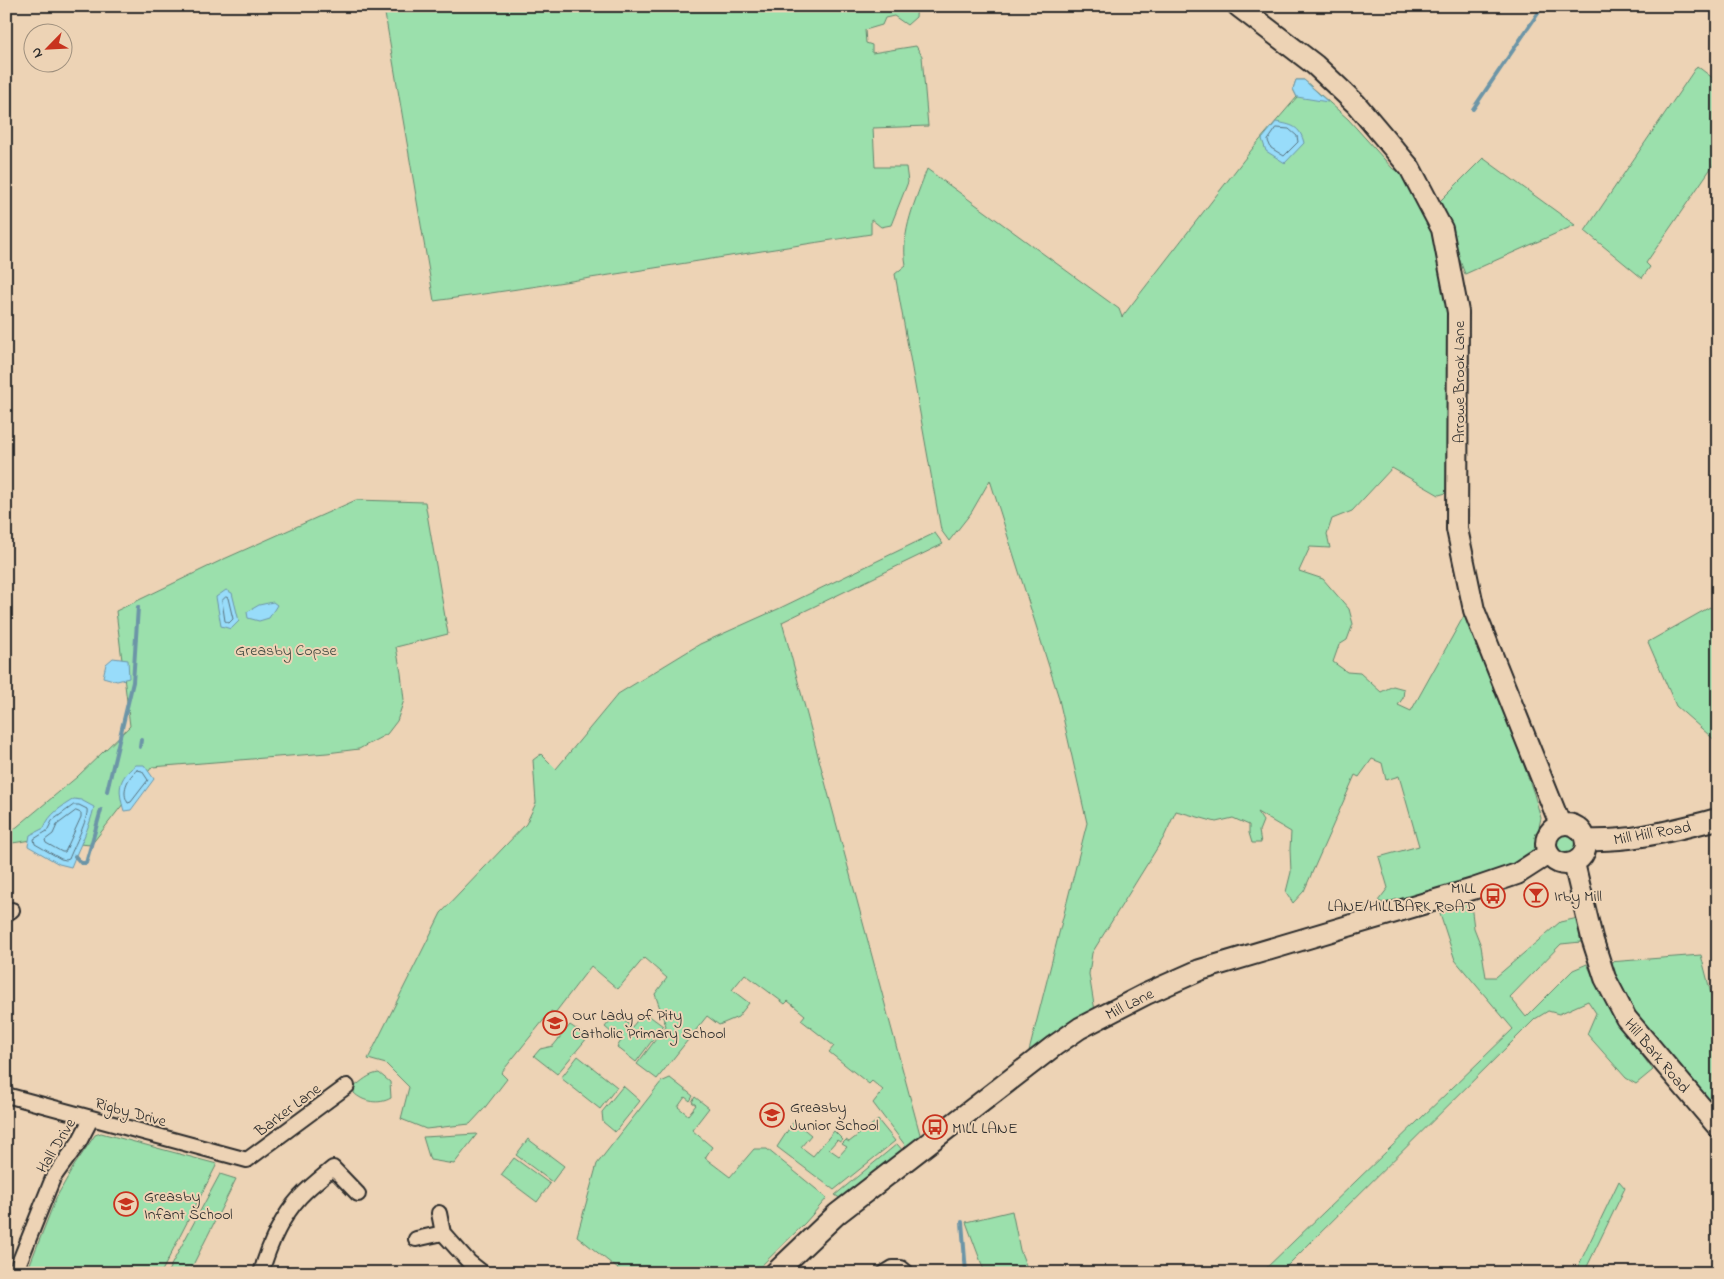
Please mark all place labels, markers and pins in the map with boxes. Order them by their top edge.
place label: MILL LANE/HILLBARK ROAD [1328,877,1476,919]
bar icon: Irby Mill [1523,882,1549,908]
bus stop icon: MILL LANE/HILLBARK ROAD [1480,883,1506,909]
place label: Irby Mill [1554,885,1602,909]
place label: Our Lady of Pity Catholic Primary School [572,1004,726,1046]
school or university icon: Our Lady of Pity Catholic Primary School [542,1010,568,1036]
place label: Greasby Junior School [790,1096,879,1138]
school or university icon: Greasby Junior School [759,1102,785,1128]
bus stop icon: MILL LANE [922,1114,948,1140]
place label: MILL LANE [952,1117,1018,1141]
place label: Greasby Infant School [144,1185,233,1227]
school or university icon: Greasby Infant School [113,1191,139,1217]

